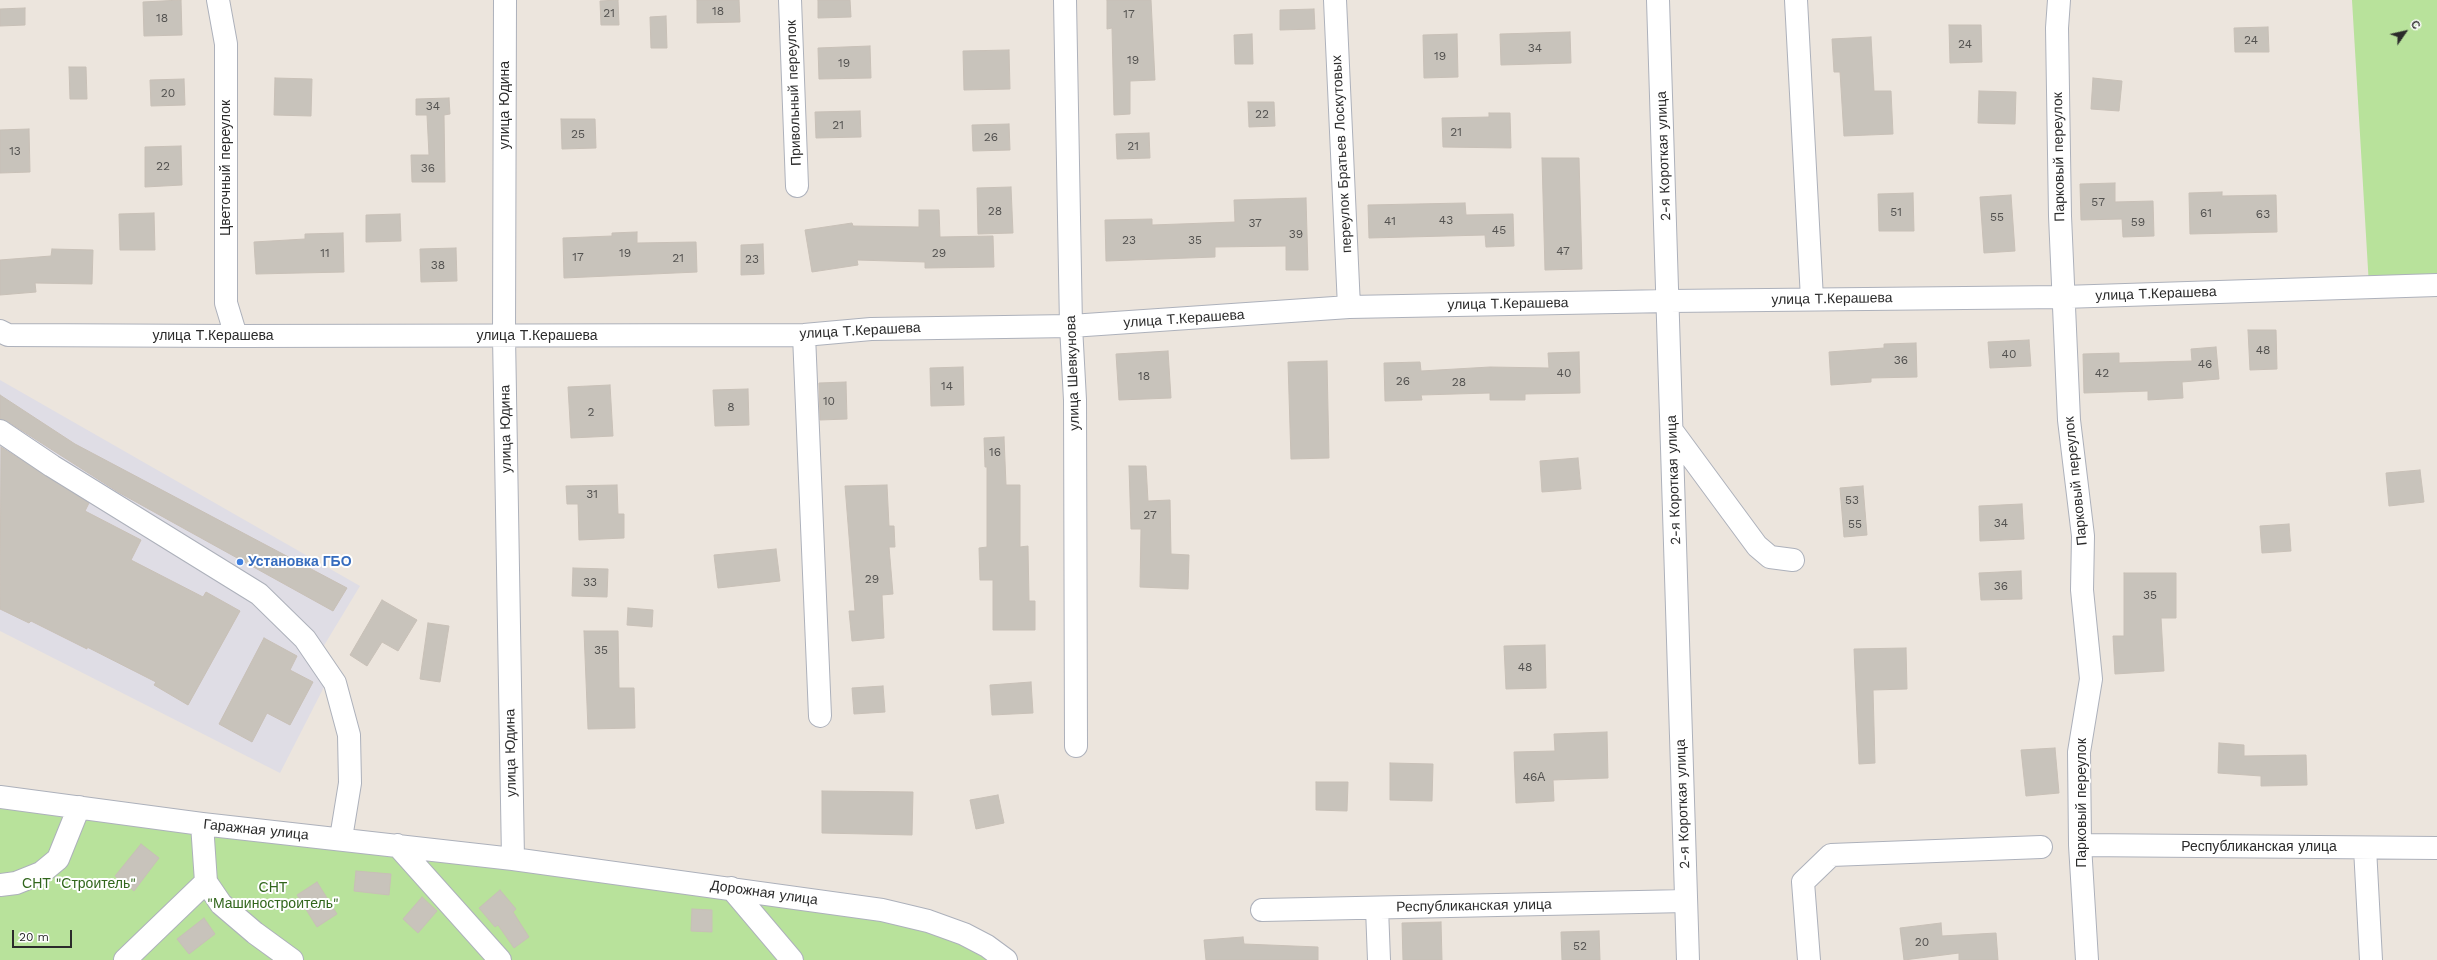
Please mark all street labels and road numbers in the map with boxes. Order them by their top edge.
street label: Привольный переулок [783,20,805,166]
street label: переулок Братьев Лоскутовых [1328,54,1356,254]
street label: улица Юдина [497,61,513,149]
street label: 2-я Короткая улица [1653,91,1675,221]
street label: Парковый переулок [2049,92,2069,222]
street label: Цветочный переулок [218,100,234,236]
street label: улица Т.Керашева [2095,283,2217,305]
street label: улица Т.Керашева [1771,290,1893,308]
street label: улица Т.Керашева [1447,295,1569,313]
street label: улица Т.Керашева [1123,306,1245,332]
street label: улица Шевкунова [1063,315,1083,431]
street label: улица Т.Керашева [799,319,921,343]
street label: улица Т.Керашева [152,328,274,344]
street label: улица Т.Керашева [476,328,598,344]
street label: улица Юдина [497,385,515,473]
street label: 2-я Короткая улица [1663,415,1685,545]
street label: Парковый переулок [2061,416,2091,546]
street label: улица Юдина [502,709,520,797]
street label: Парковый переулок [2074,738,2090,868]
street label: 2-я Короткая улица [1672,739,1694,869]
street label: Гаражная улица [202,816,310,844]
street label: Республиканская улица [2181,839,2337,855]
street label: Дорожная улица [709,877,819,909]
street label: Республиканская улица [1396,896,1552,916]

